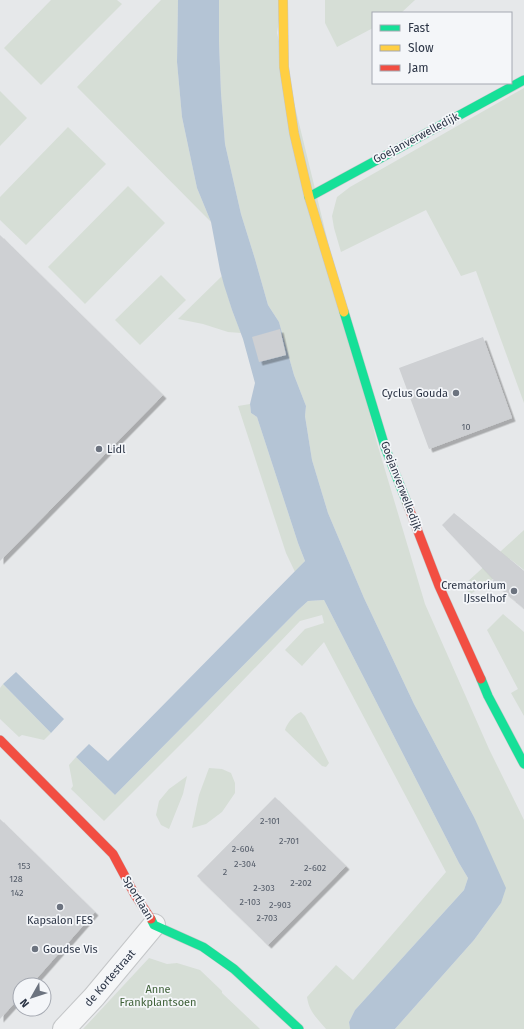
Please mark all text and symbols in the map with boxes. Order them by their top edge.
legend [372,12,512,84]
text: Fast [408,21,430,35]
text: Slow [408,41,434,55]
text: Jam [408,61,428,75]
street label: Goejanverwelledijk [371,110,461,166]
place label: Cyclus Gouda [382,387,448,400]
marker: Cyclus Gouda [451,388,461,398]
house number: 10 [462,422,470,432]
street label: Goejanverwelledijk [378,439,424,533]
place label: Lidl [107,443,125,456]
marker: Lidl [94,444,104,454]
place label: Crematorium IJsselhof [441,579,507,605]
marker: Crematorium IJsselhof [509,586,519,596]
house number: 2-101 [260,816,280,826]
house number: 2-701 [279,836,299,846]
house number: 2-604 [232,844,255,854]
house number: 2-304 [234,859,256,869]
house number: 153 [18,861,30,871]
house number: 2-602 [304,863,326,873]
house number: 2 [223,867,227,877]
house number: 128 [9,874,23,884]
street label: Sportlaan [120,874,156,922]
house number: 2-202 [290,878,312,888]
house number: 2-303 [253,883,275,893]
house number: 142 [11,888,23,898]
house number: 2-103 [240,897,260,907]
house number: 2-903 [269,900,291,910]
marker: Kapsalon FES [55,902,65,912]
house number: 2-703 [257,913,277,923]
place label: Kapsalon FES [27,914,93,927]
place label: Goudse Vis [43,943,98,956]
marker: Goudse Vis [30,944,40,954]
street label: de Kortestraat [82,947,138,1009]
north arrow [12,977,52,1017]
park label: Anne Frankplantsoen [119,983,197,1009]
text: N [17,996,32,1010]

